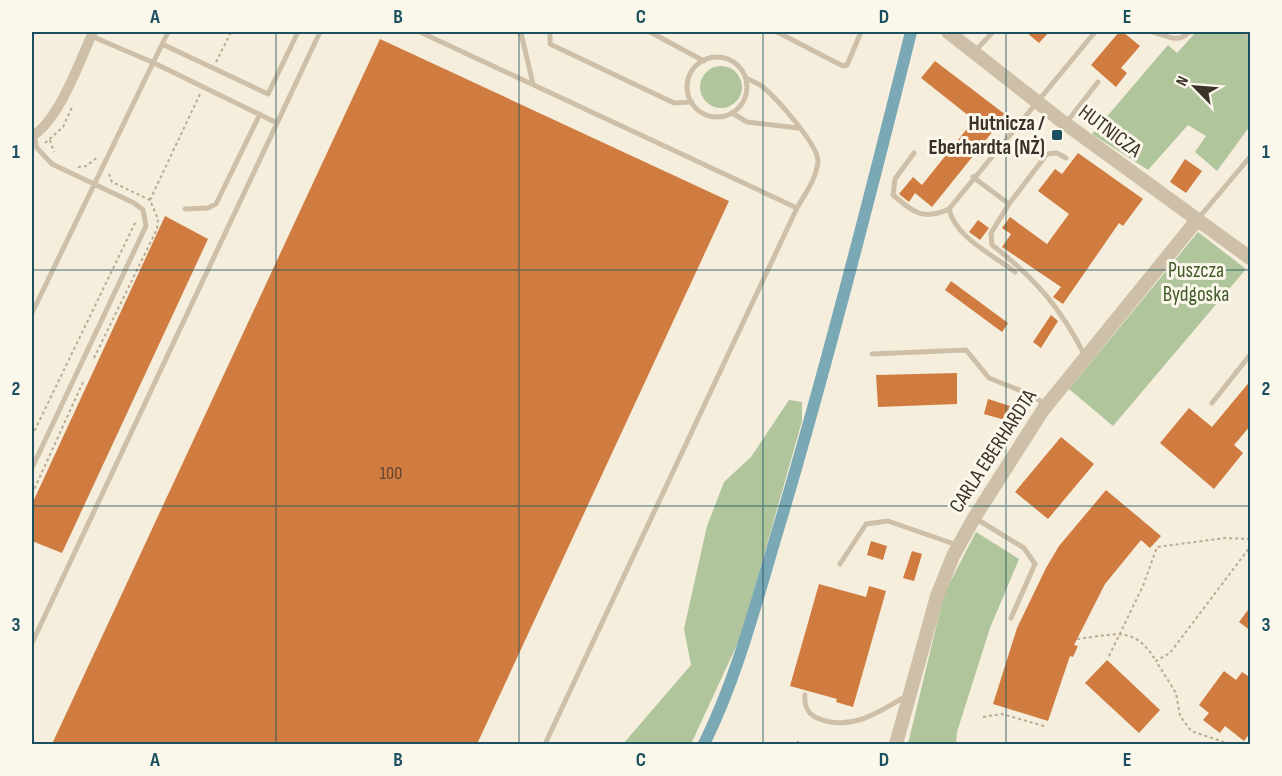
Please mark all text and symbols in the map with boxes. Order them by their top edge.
text: A [149,5,160,29]
text: B [393,5,403,29]
text: C [636,5,646,29]
text: D [879,5,889,29]
text: E [1123,5,1131,29]
north arrow [1165,57,1225,117]
text: N [1172,73,1193,89]
street label: HUTNICZA [1074,99,1147,163]
place label: Hutnicza / Eberhardta (NŻ) [929,111,1045,160]
marker: Hutnicza / Eberhardta (NŻ) [1050,128,1064,142]
text: 1 [12,140,20,164]
text: 1 [1262,140,1270,164]
park label: Puszcza Bydgoska [1163,258,1229,307]
text: 2 [12,377,20,401]
text: 2 [1262,377,1270,401]
street label: CARLA EBERHARDTA [944,384,1043,517]
house number: 100 [380,463,402,484]
text: 3 [12,613,21,637]
text: 3 [1262,613,1271,637]
text: A [149,748,160,772]
text: B [393,748,403,772]
text: C [636,748,646,772]
text: D [879,748,889,772]
text: E [1123,748,1131,772]

